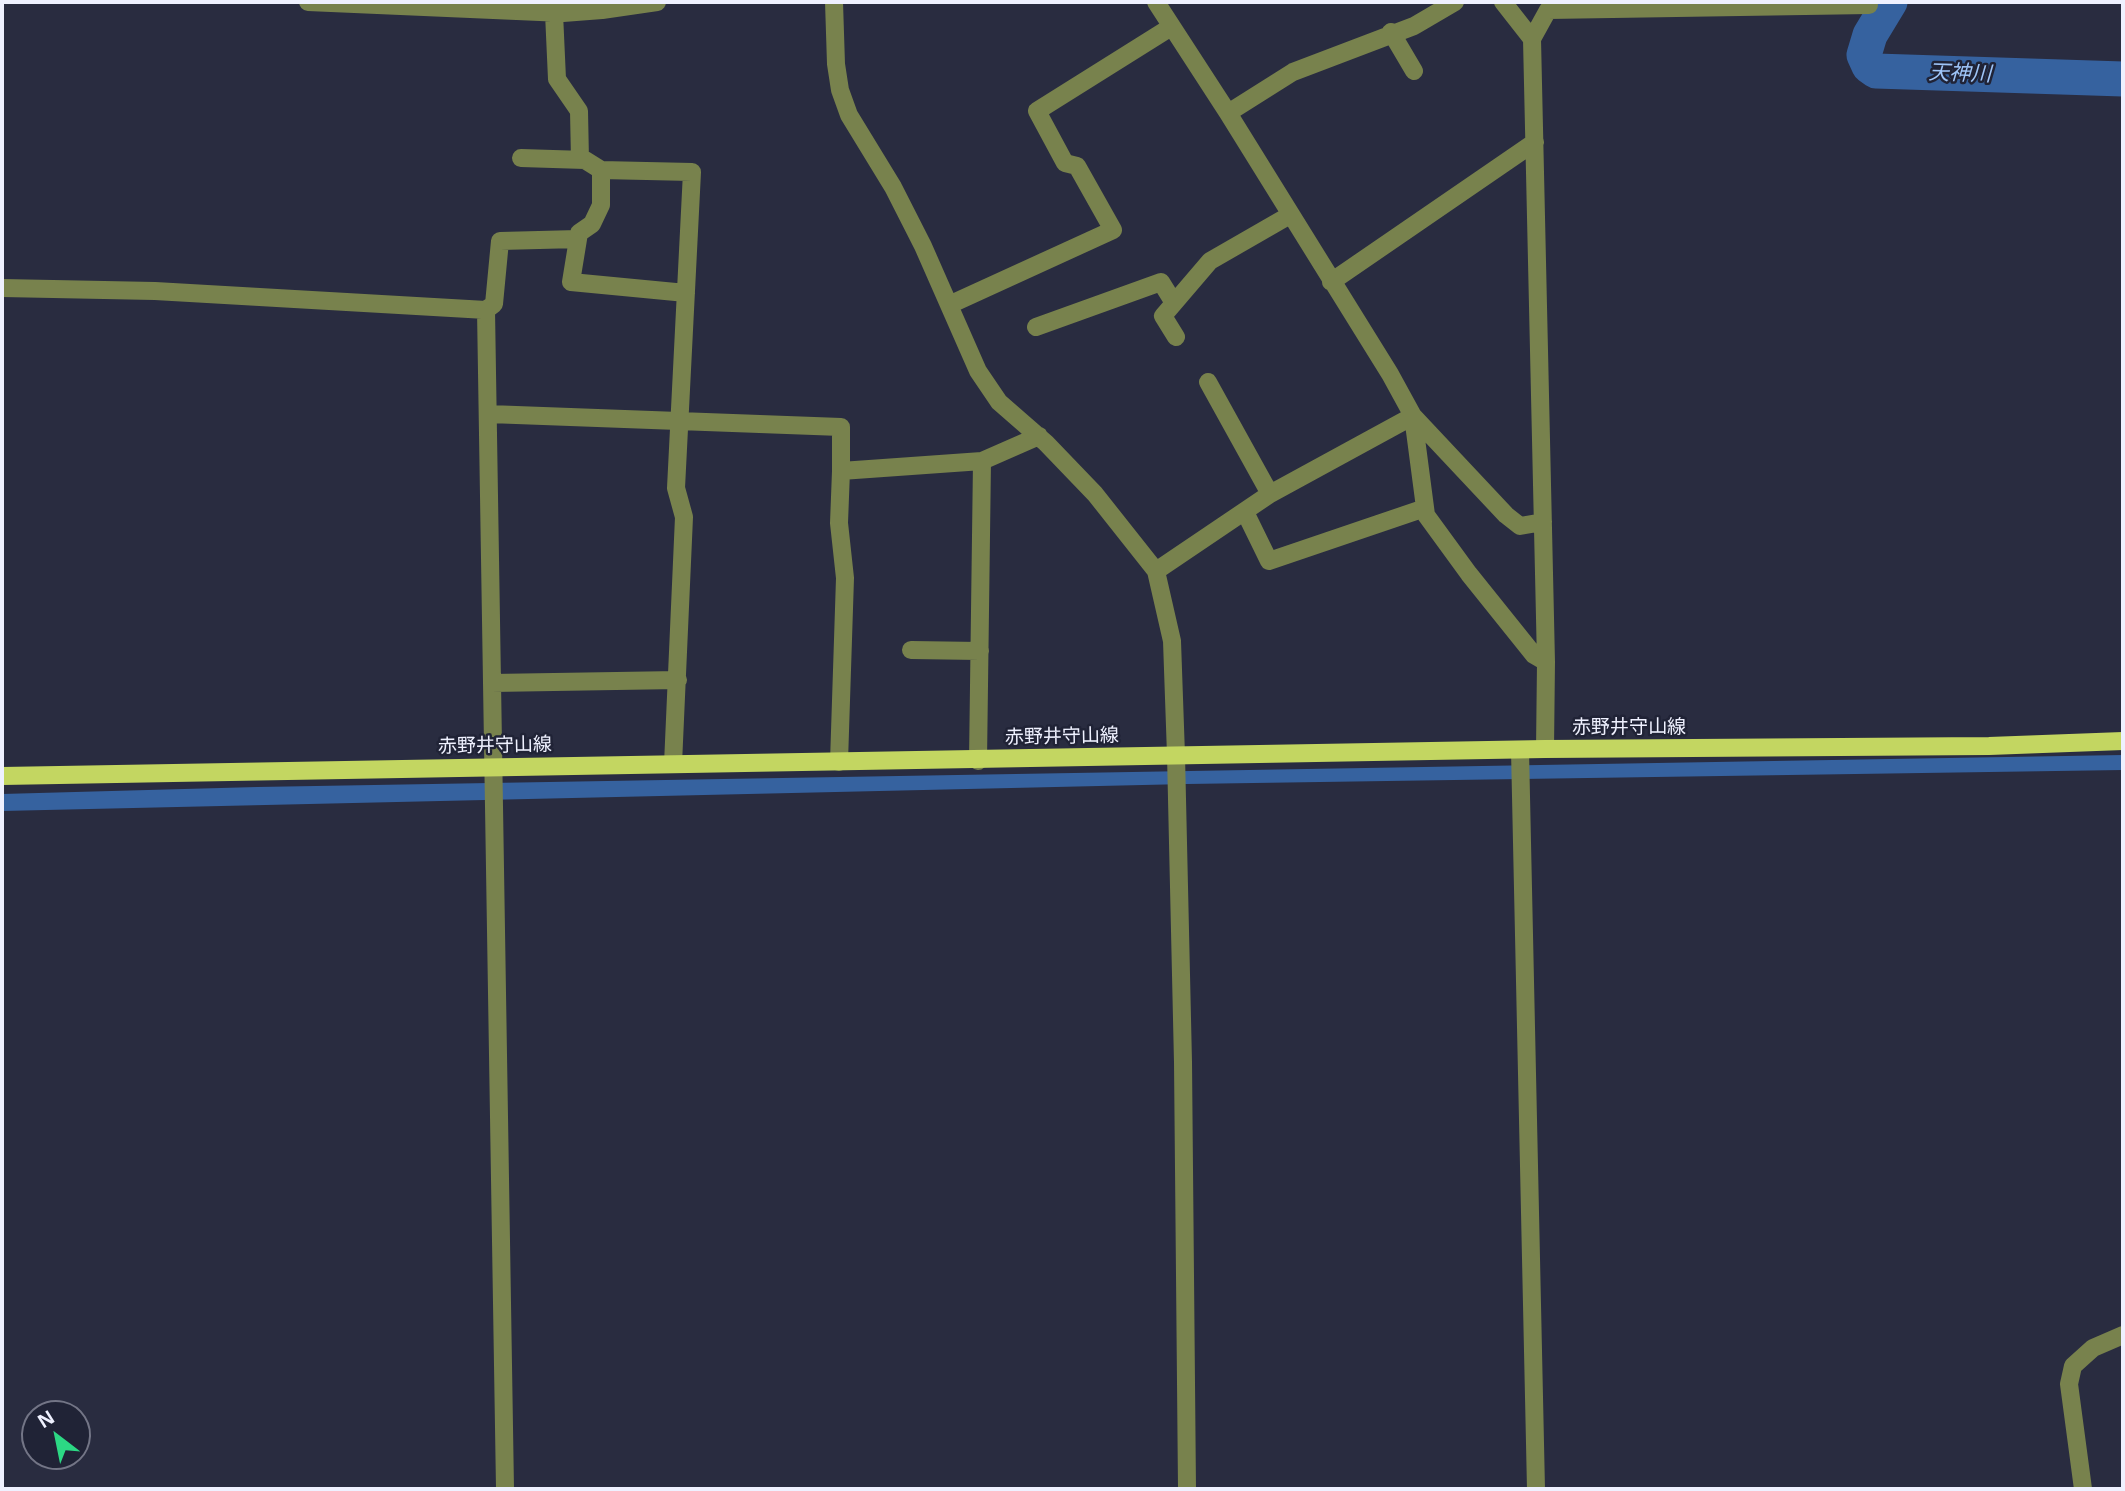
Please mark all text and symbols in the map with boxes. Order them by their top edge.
water label: 天神川 [1928,60,1992,88]
street label: 赤野井守山線 [1572,717,1686,739]
street label: 赤野井守山線 [1005,725,1119,749]
street label: 赤野井守山線 [438,734,552,758]
north arrow [21,1400,91,1470]
text: N [32,1404,59,1434]

